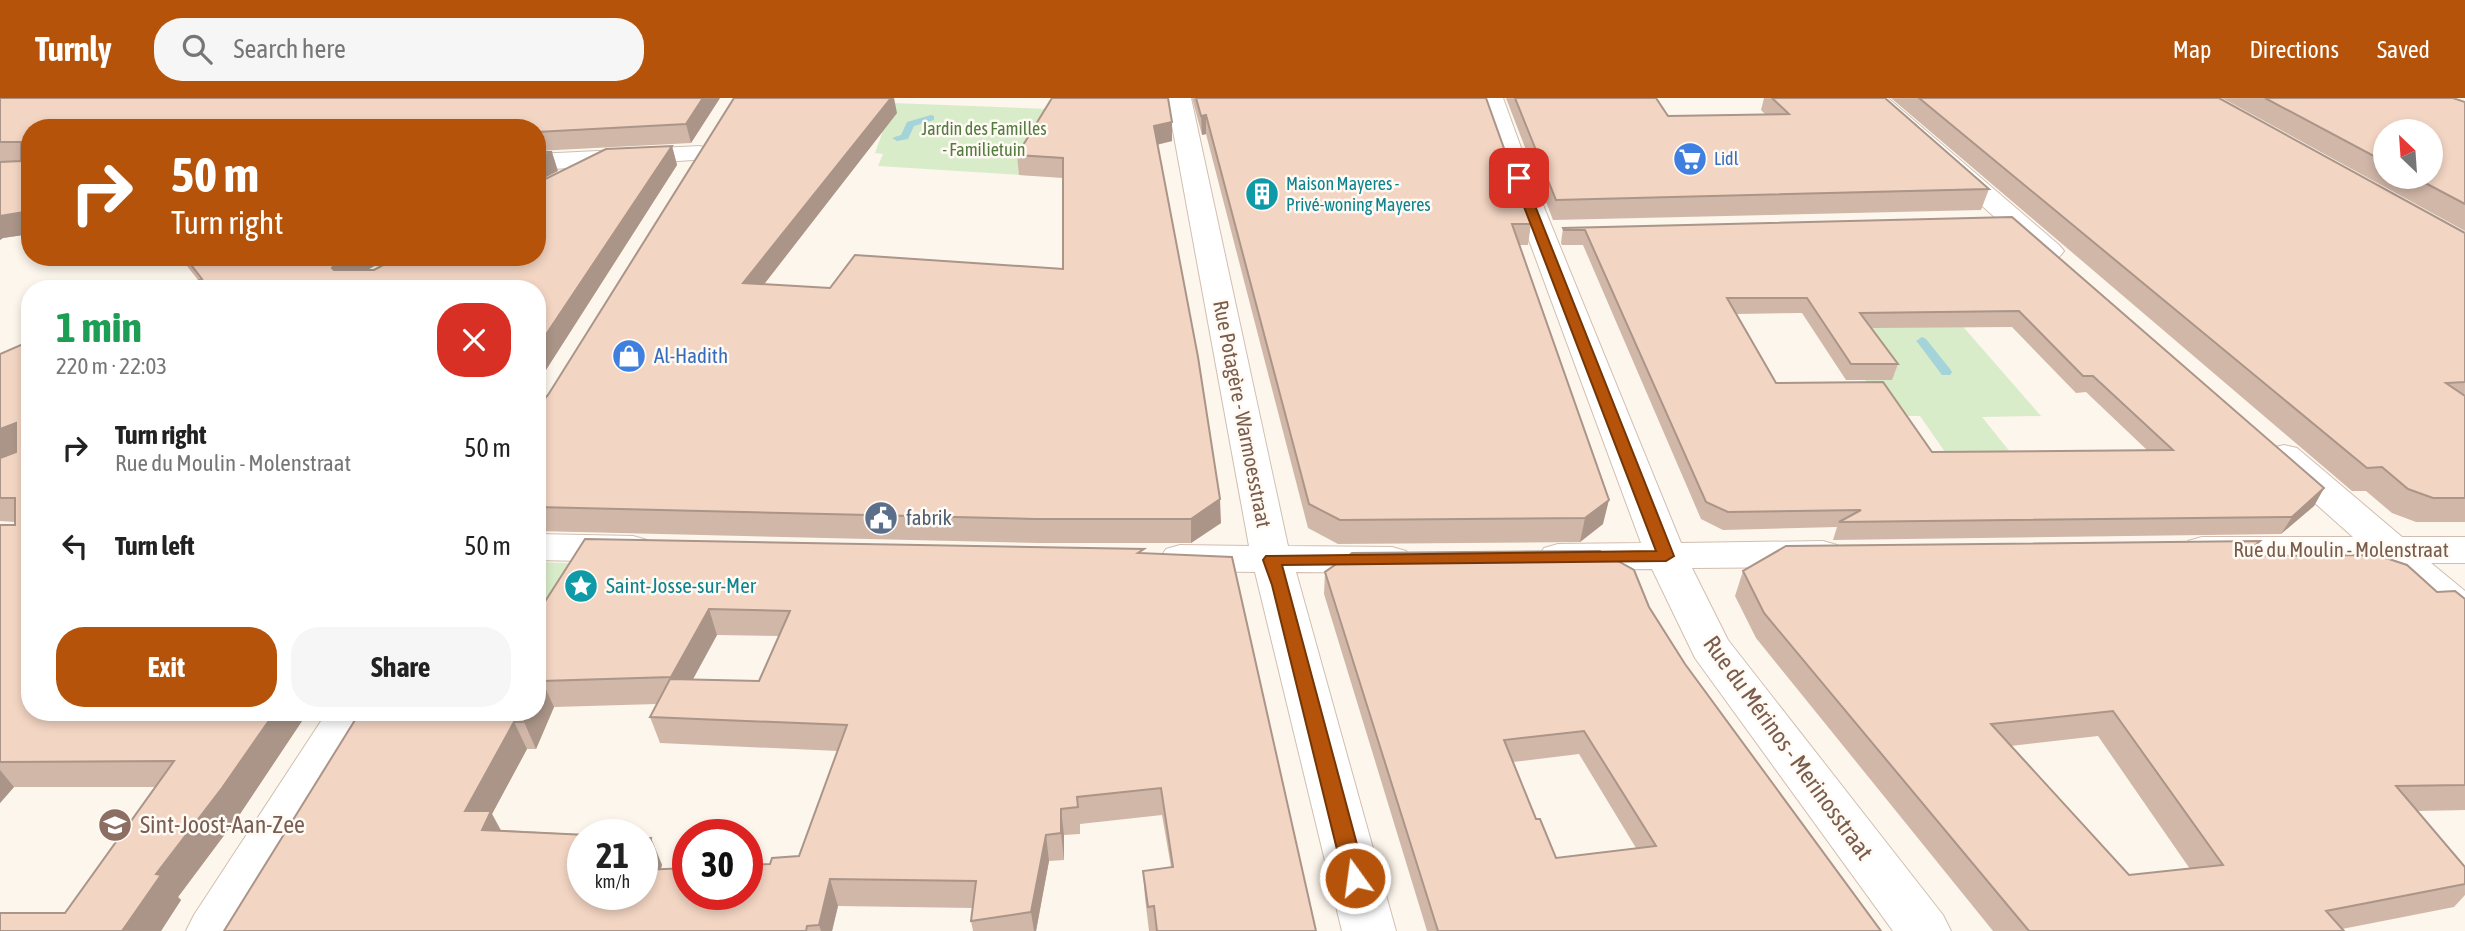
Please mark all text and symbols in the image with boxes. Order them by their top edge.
search box [154,18,644,81]
text: Turnly [35,30,112,68]
icon: search [178,30,216,68]
text: Search here [234,34,346,64]
text: Map [2173,36,2211,63]
text: Directions [2249,36,2339,63]
text: Saved [2377,36,2430,63]
park label: Jardin des Familles - Familietuin [921,118,1047,160]
north arrow [2373,119,2443,189]
map controls [2373,119,2443,189]
supermarket icon: Lidl [1671,140,1709,178]
text: 50 m [171,146,259,202]
icon: right [56,147,147,238]
pin [1489,148,1549,208]
place label: Lidl [1714,148,1739,169]
icon: arrive [1500,159,1538,197]
place label: Maison Mayeres - Privé-woning Mayeres [1286,173,1431,215]
building icon: Maison Mayeres - Privé-woning Mayeres [1243,175,1281,213]
text: Turn right [171,204,284,241]
street label: Rue Potagère - Warmoesstraat [1209,298,1277,529]
text: 1 min [56,303,142,351]
button: close [437,303,511,377]
shop icon: Al-Hadith [610,337,648,375]
place label: Al-Hadith [654,343,728,367]
text: 220 m · 22:03 [56,353,167,379]
text: Turn right [115,420,206,450]
icon: right [56,429,94,467]
text: 50 m [464,433,511,463]
text: Rue du Moulin - Molenstraat [115,450,351,476]
public building icon: fabrik [862,499,900,537]
place label: fabrik [906,505,952,529]
icon: left [56,527,94,565]
text: Turn left [115,531,195,561]
text: 50 m [464,531,511,561]
street label: Rue du Moulin - Molenstraat [2233,537,2449,561]
place icon: Saint-Josse-sur-Mer [562,567,600,605]
place label: Saint-Josse-sur-Mer [606,573,757,597]
button: Exit [56,627,277,707]
button: Share [291,627,511,707]
street label: Rue du Mérinos - Merinosstraat [1698,631,1879,865]
school or university icon: Sint-Joost-Aan-Zee [96,806,134,844]
place label: Sint-Joost-Aan-Zee [140,811,305,838]
speed limit sign: 30 [672,819,763,910]
text: 21 [596,835,629,875]
position arrow [1318,841,1392,915]
text: km/h [595,871,630,892]

